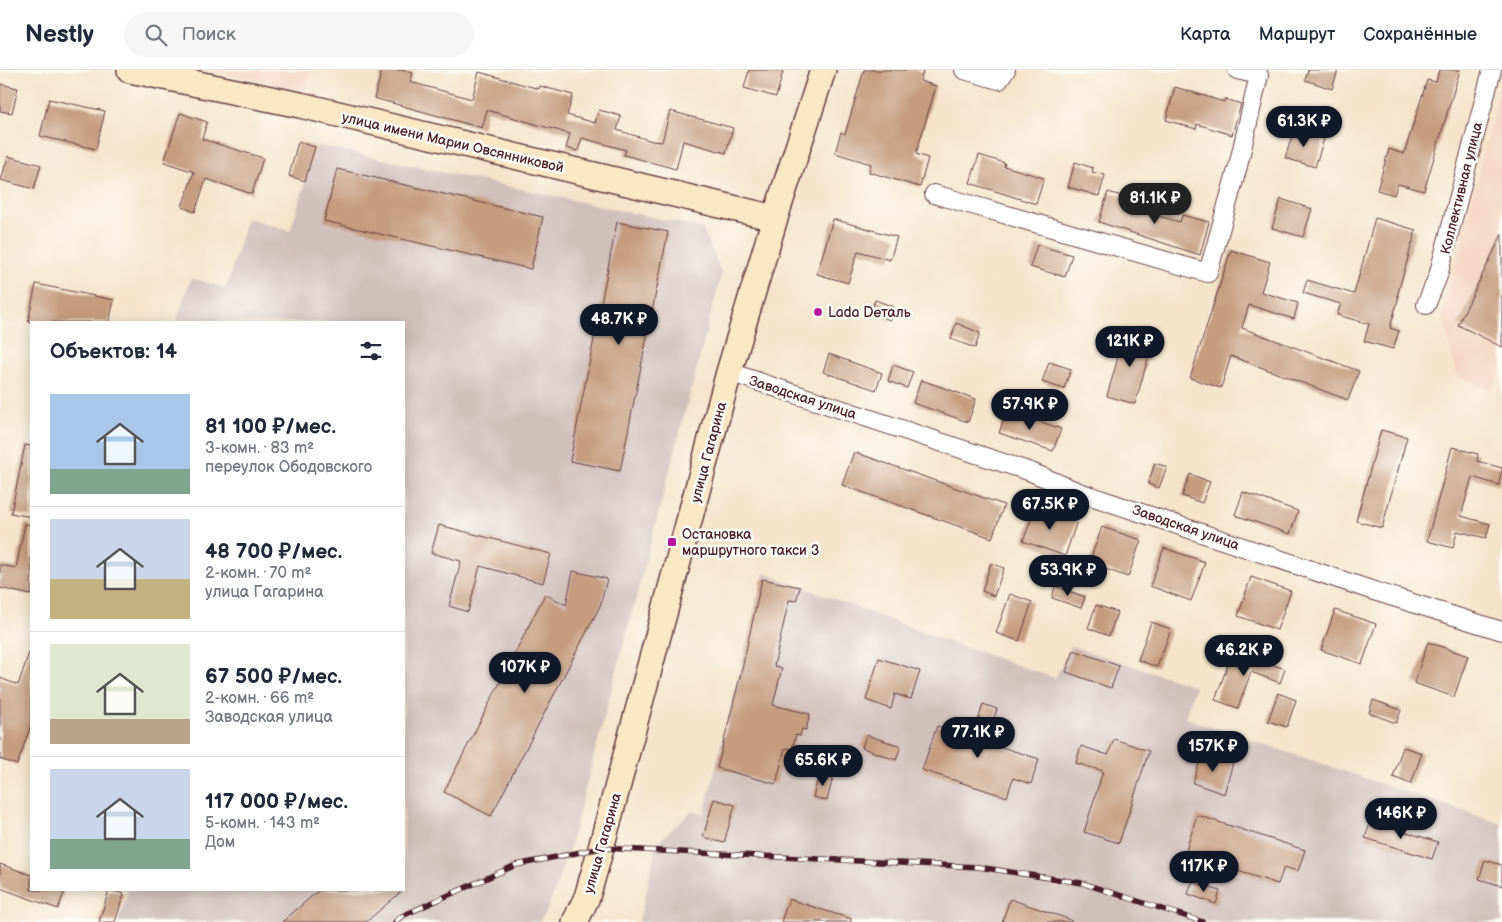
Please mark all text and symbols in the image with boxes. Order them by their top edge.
search box [124,12,474,57]
text: Nestly [25,20,94,49]
icon: search [142,21,170,49]
text: Поиск [182,23,236,46]
text: Карта [1180,24,1231,45]
text: Маршрут [1259,24,1335,45]
text: Сохранённые [1363,24,1477,45]
pin: 61.3K ₽ [1258,106,1350,148]
street label: улица имени Марии Овсянниковой [340,109,565,176]
text: 61.3K ₽ [1277,112,1331,131]
street label: Коллективная улица [1437,120,1486,256]
pin: 81.1K ₽ [1109,182,1201,225]
text: 81.1K ₽ [1129,189,1181,208]
pin: 48.7K ₽ [573,304,665,346]
place label: Lada Dеталь [828,304,911,321]
marker: Lada Dеталь [812,306,824,318]
text: 48.7K ₽ [591,310,647,329]
pin: 121K ₽ [1089,326,1171,368]
text: 121K ₽ [1106,332,1154,351]
icon: filters [357,337,385,365]
text: Объектов: 14 [50,339,177,364]
street label: Заводская улица [747,372,859,423]
pin: 57.9K ₽ [984,388,1076,431]
text: 57.9K ₽ [1002,395,1058,414]
street label: улица Гагарина [687,399,730,504]
icon: home [90,414,150,474]
text: 81 100 ₽/мес. [205,414,336,439]
text: 3-комн. · 83 m² [205,439,314,458]
text: переулок Ободовского [205,458,372,477]
pin: 67.5K ₽ [1004,488,1096,531]
text: 67.5K ₽ [1022,495,1078,514]
street label: Заводская улица [1130,501,1242,554]
place label: Остановка маршрутного такси 3 [682,526,819,559]
marker: Остановка маршрутного такси 3 [666,536,678,548]
icon: home [90,539,150,599]
text: 48 700 ₽/мес. [205,539,342,564]
pin: 53.9K ₽ [1022,554,1114,597]
text: 53.9K ₽ [1040,561,1096,580]
text: 2-комн. · 70 m² [205,564,311,583]
text: улица Гагарина [205,583,324,602]
pin: 46.2K ₽ [1198,634,1290,677]
text: 46.2K ₽ [1216,641,1272,660]
pin: 107K ₽ [484,652,566,694]
text: 107K ₽ [500,658,550,677]
icon: home [90,664,150,724]
text: 67 500 ₽/мес. [205,664,342,689]
text: 2-комн. · 66 m² [205,689,314,708]
text: Заводская улица [205,708,333,727]
pin: 77.1K ₽ [932,716,1024,759]
text: 77.1K ₽ [952,723,1004,742]
pin: 157K ₽ [1172,730,1254,773]
text: 157K ₽ [1188,737,1238,756]
pin: 65.6K ₽ [777,744,869,787]
text: 65.6K ₽ [795,751,851,770]
icon: home [90,789,150,849]
text: 117 000 ₽/мес. [205,789,348,814]
street label: улица Гагарина [580,790,625,895]
pin: 146K ₽ [1360,798,1442,840]
text: 146K ₽ [1376,804,1426,823]
text: 5-комн. · 143 m² [205,814,320,833]
text: Дом [205,833,235,852]
pin: 117K ₽ [1163,850,1245,893]
text: 117K ₽ [1181,857,1227,876]

